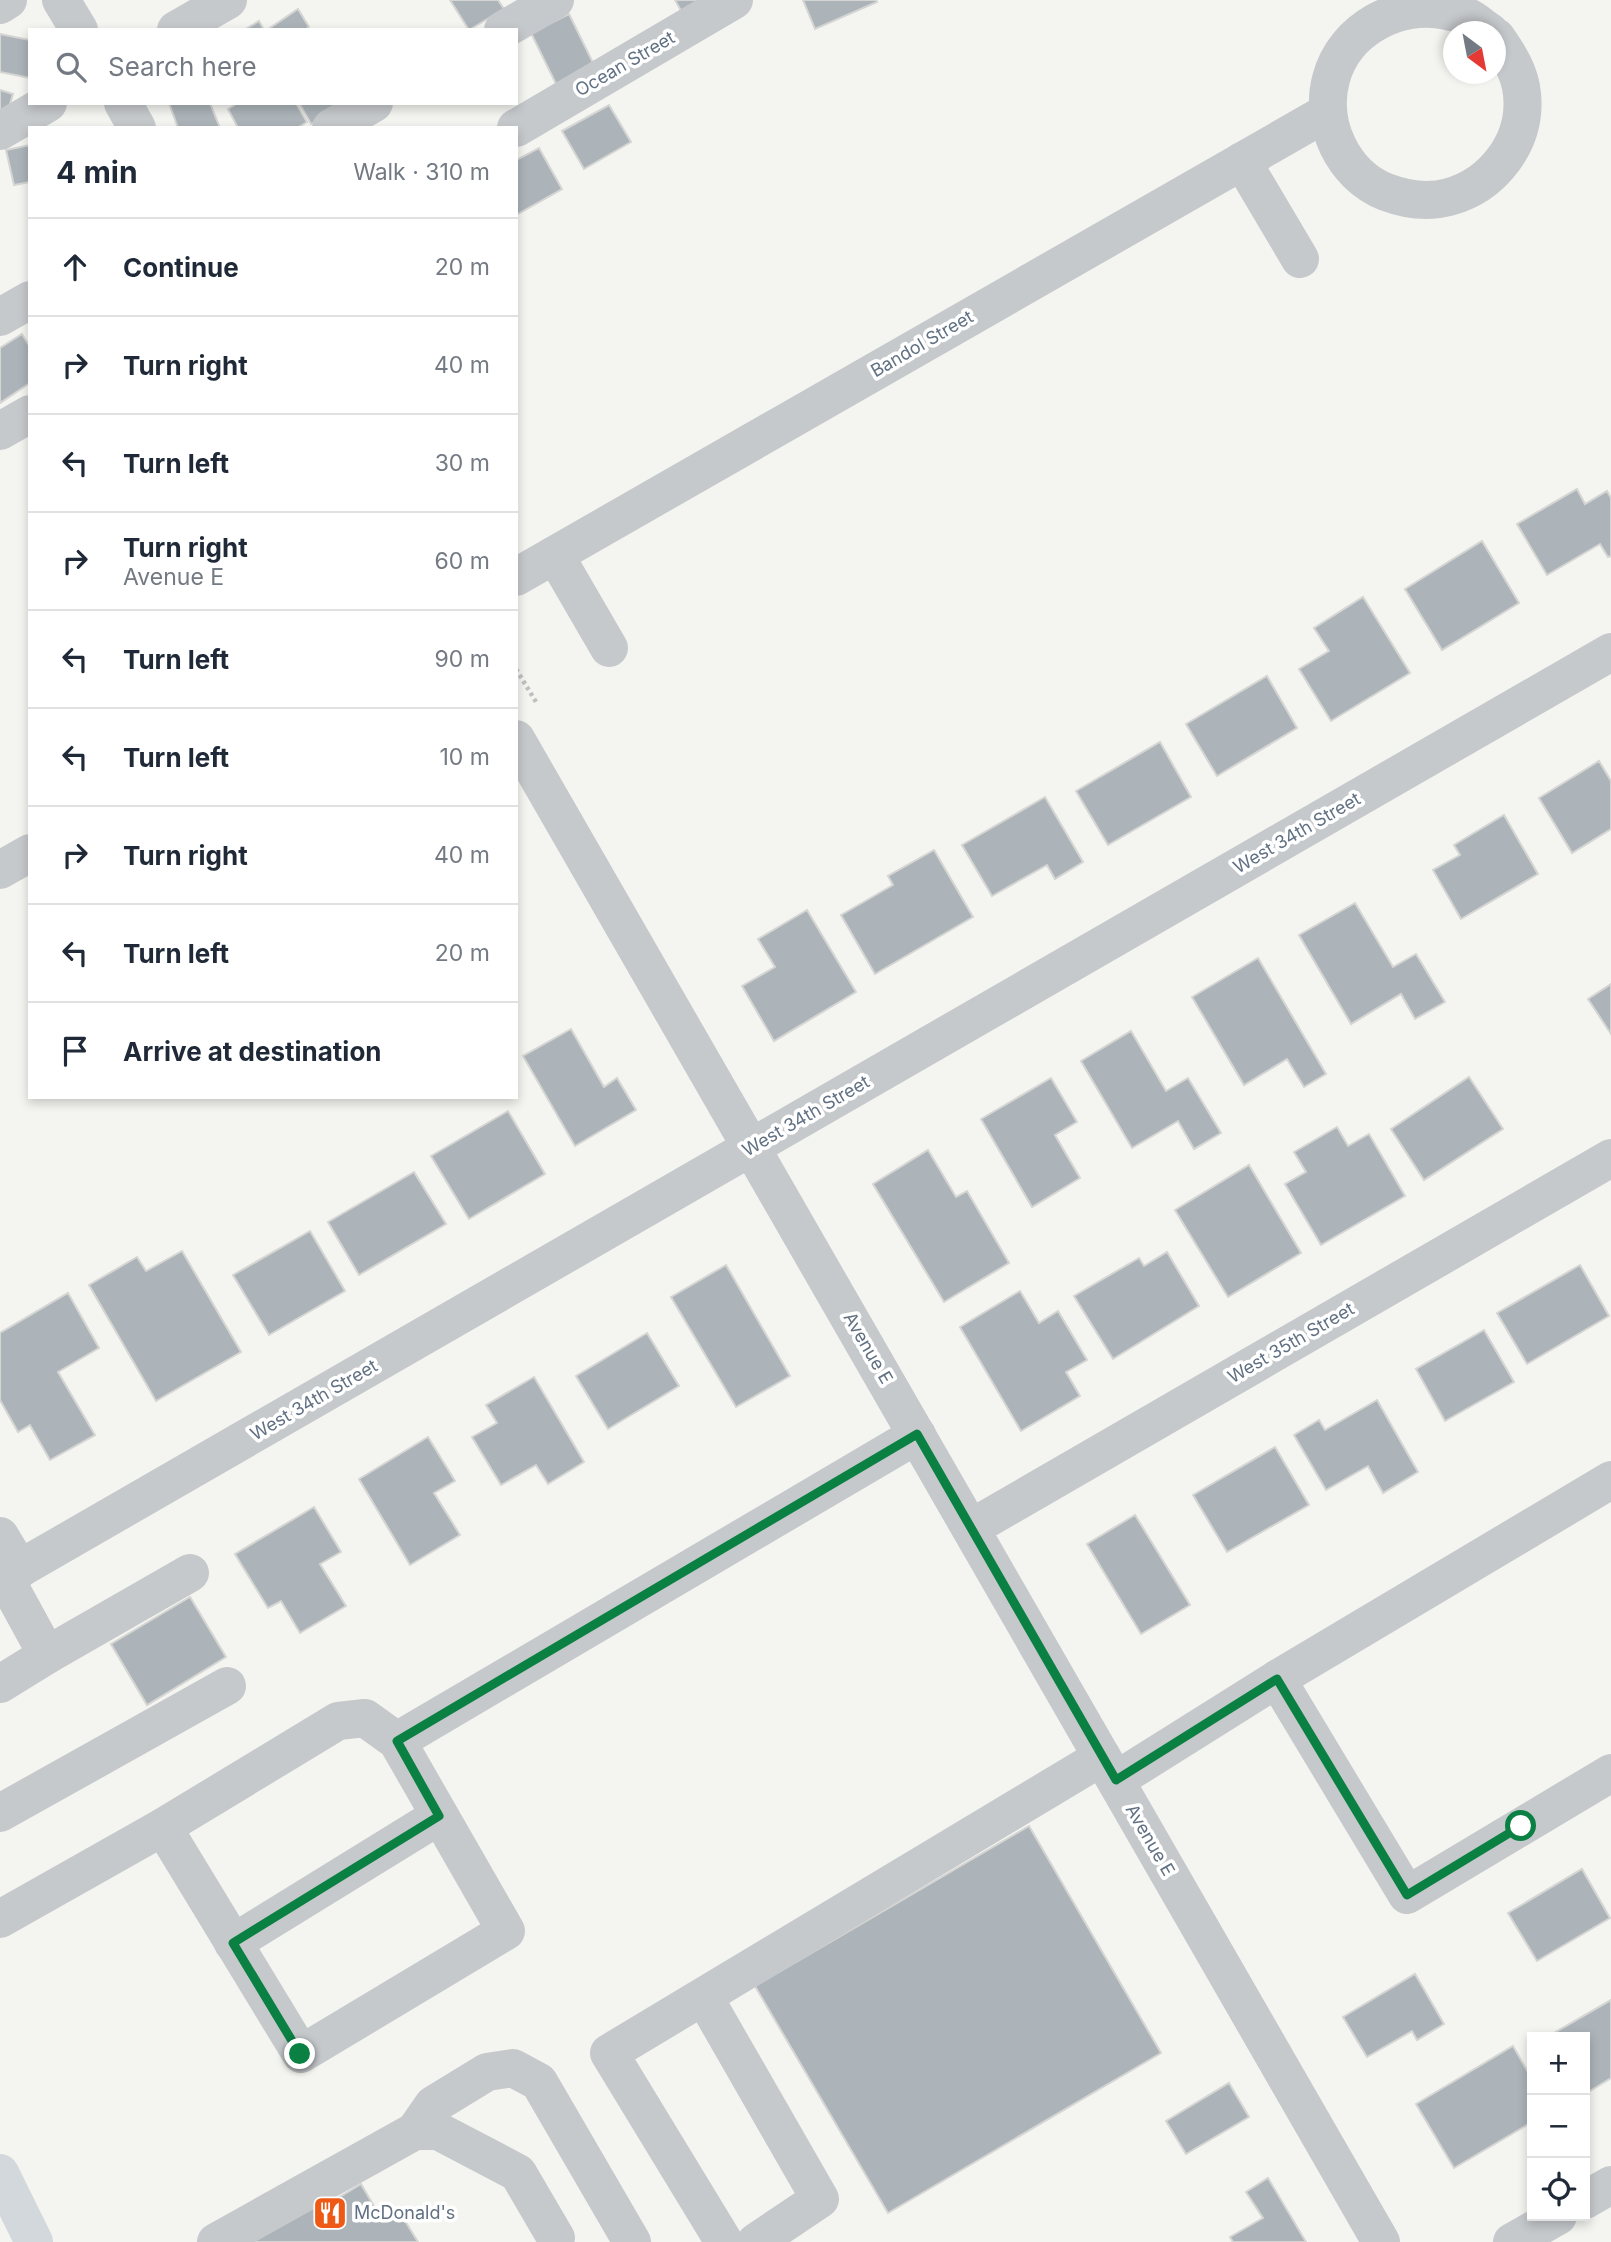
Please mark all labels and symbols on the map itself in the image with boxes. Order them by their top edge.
north arrow [1443,21,1506,84]
street label: Ocean Street [571,27,678,100]
street label: Bandol Street [867,306,977,381]
street label: West 34th Street [1230,788,1364,877]
street label: West 34th Street [739,1071,873,1160]
street label: West 35th Street [1224,1298,1358,1387]
street label: Avenue E [840,1308,897,1387]
street label: West 34th Street [247,1355,381,1444]
street label: Avenue E [1122,1800,1179,1879]
route start [1505,1810,1536,1841]
route end [284,2038,315,2069]
restaurant icon: McDonald's [311,2194,349,2232]
place label: McDonald's [354,2202,455,2223]

